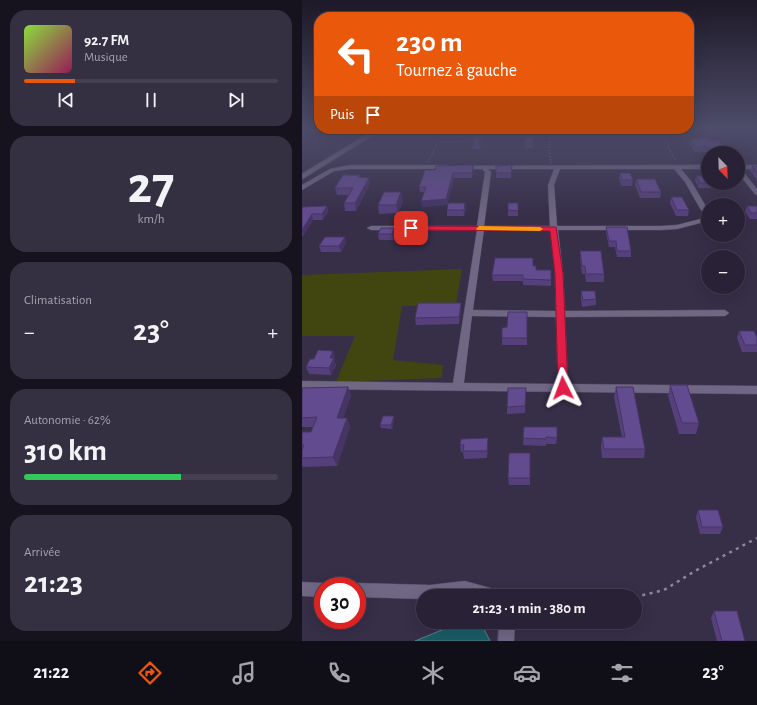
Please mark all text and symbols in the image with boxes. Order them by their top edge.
icon: left [330,28,382,80]
text: 230 m [396,29,463,57]
text: 92.7 FM [84,33,129,48]
text: Musique [84,51,128,64]
text: Tournez à gauche [396,62,517,80]
icon: previous [55,89,77,111]
icon: pause [140,89,162,111]
icon: next [225,89,247,111]
icon: arrive [362,104,384,126]
text: Puis [330,107,354,122]
north arrow [701,146,745,190]
map controls [701,146,745,294]
text: 27 [128,160,174,212]
button: + [701,198,745,242]
pin [394,211,428,245]
text: km/h [138,213,164,226]
icon: arrive [400,217,422,239]
button: − [701,250,745,294]
text: Climatisation [24,294,92,307]
text: 23° [133,316,169,346]
text: − [24,321,35,343]
text: + [267,321,278,343]
position arrow [542,367,584,409]
text: Autonomie · 62% [24,414,111,427]
text: 310 km [24,436,107,466]
text: Arrivée [24,546,60,559]
text: 21:23 [24,568,83,598]
speed limit sign: 30 [314,577,366,629]
text: 21:23 · 1 min · 380 m [472,601,586,616]
icon: directions [136,659,164,687]
icon: music [230,659,258,687]
icon: phone [325,659,353,687]
icon: climate [419,659,447,687]
icon: car [513,659,541,687]
icon: filters [608,659,636,687]
text: 21:22 [33,664,69,682]
text: 23° [702,664,724,682]

